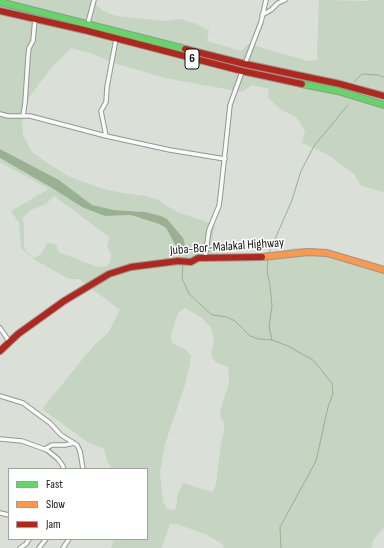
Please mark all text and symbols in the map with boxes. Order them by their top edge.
road number: 6 [185,49,199,69]
street label: Juba-Bor-Malakal Highway [169,235,285,259]
legend [8,468,148,540]
text: Fast [46,477,63,492]
text: Slow [46,497,65,512]
text: Jam [46,517,61,532]

